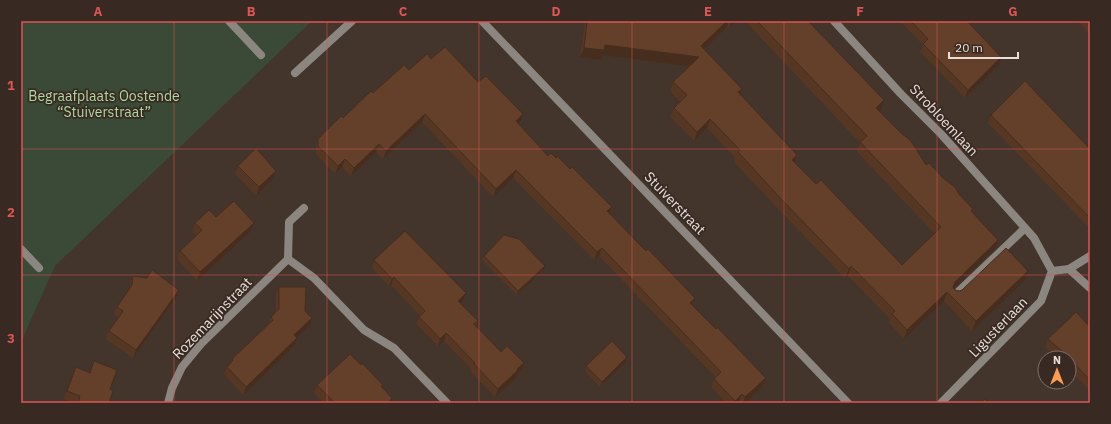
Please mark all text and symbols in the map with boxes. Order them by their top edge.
text: A [94,3,103,20]
text: B [247,3,256,20]
text: C [399,3,408,20]
text: D [551,3,561,20]
text: E [704,3,712,20]
text: F [856,3,864,20]
text: G [1008,3,1018,20]
scale bar [949,34,1018,60]
text: 20 m [955,40,983,55]
text: 1 [7,77,15,94]
street label: Strobloemlaan [906,80,982,160]
park label: Begraafplaats Oostende “Stuiverstraat” [28,87,180,121]
street label: Stuiverstraat [641,168,710,238]
text: 2 [7,204,15,221]
street label: Rozemarijnstraat [168,273,256,363]
street label: Ligusterlaan [965,293,1031,361]
text: 3 [7,330,15,347]
north arrow [1037,350,1077,390]
text: N [1053,353,1061,367]

